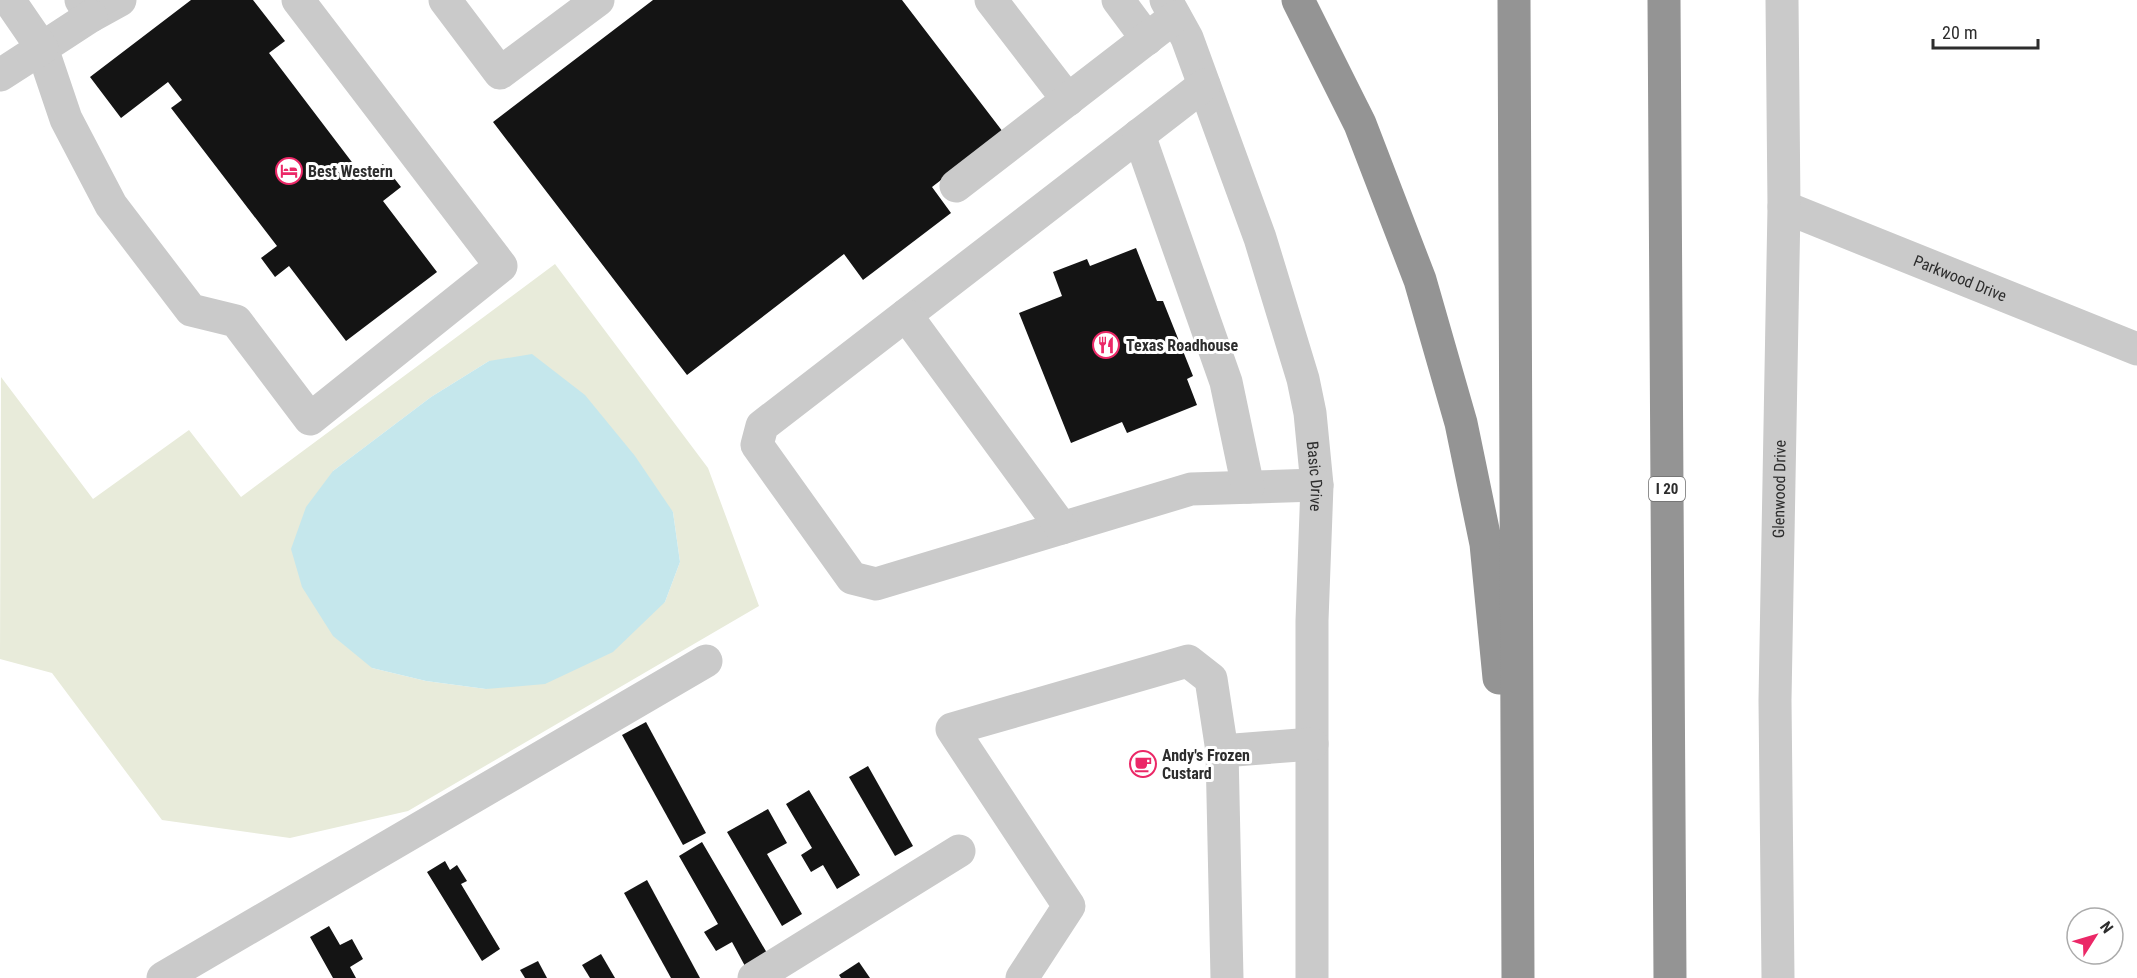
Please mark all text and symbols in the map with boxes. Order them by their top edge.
scale bar [1933,12,2038,50]
text: 20 m [1942,22,1977,43]
hotel icon: Best Western [274,156,304,186]
place label: Best Western [308,162,393,181]
street label: Parkwood Drive [1911,251,2010,305]
restaurant icon: Texas Roadhouse [1091,330,1121,360]
place label: Texas Roadhouse [1126,336,1239,355]
street label: Basic Drive [1303,440,1327,512]
street label: Glenwood Drive [1768,440,1789,538]
road number: I 20 [1649,477,1685,501]
place label: Andy's Frozen Custard [1162,746,1250,783]
cafe icon: Andy's Frozen Custard [1128,749,1158,779]
north arrow [2065,906,2125,966]
text: N [2096,918,2117,937]

